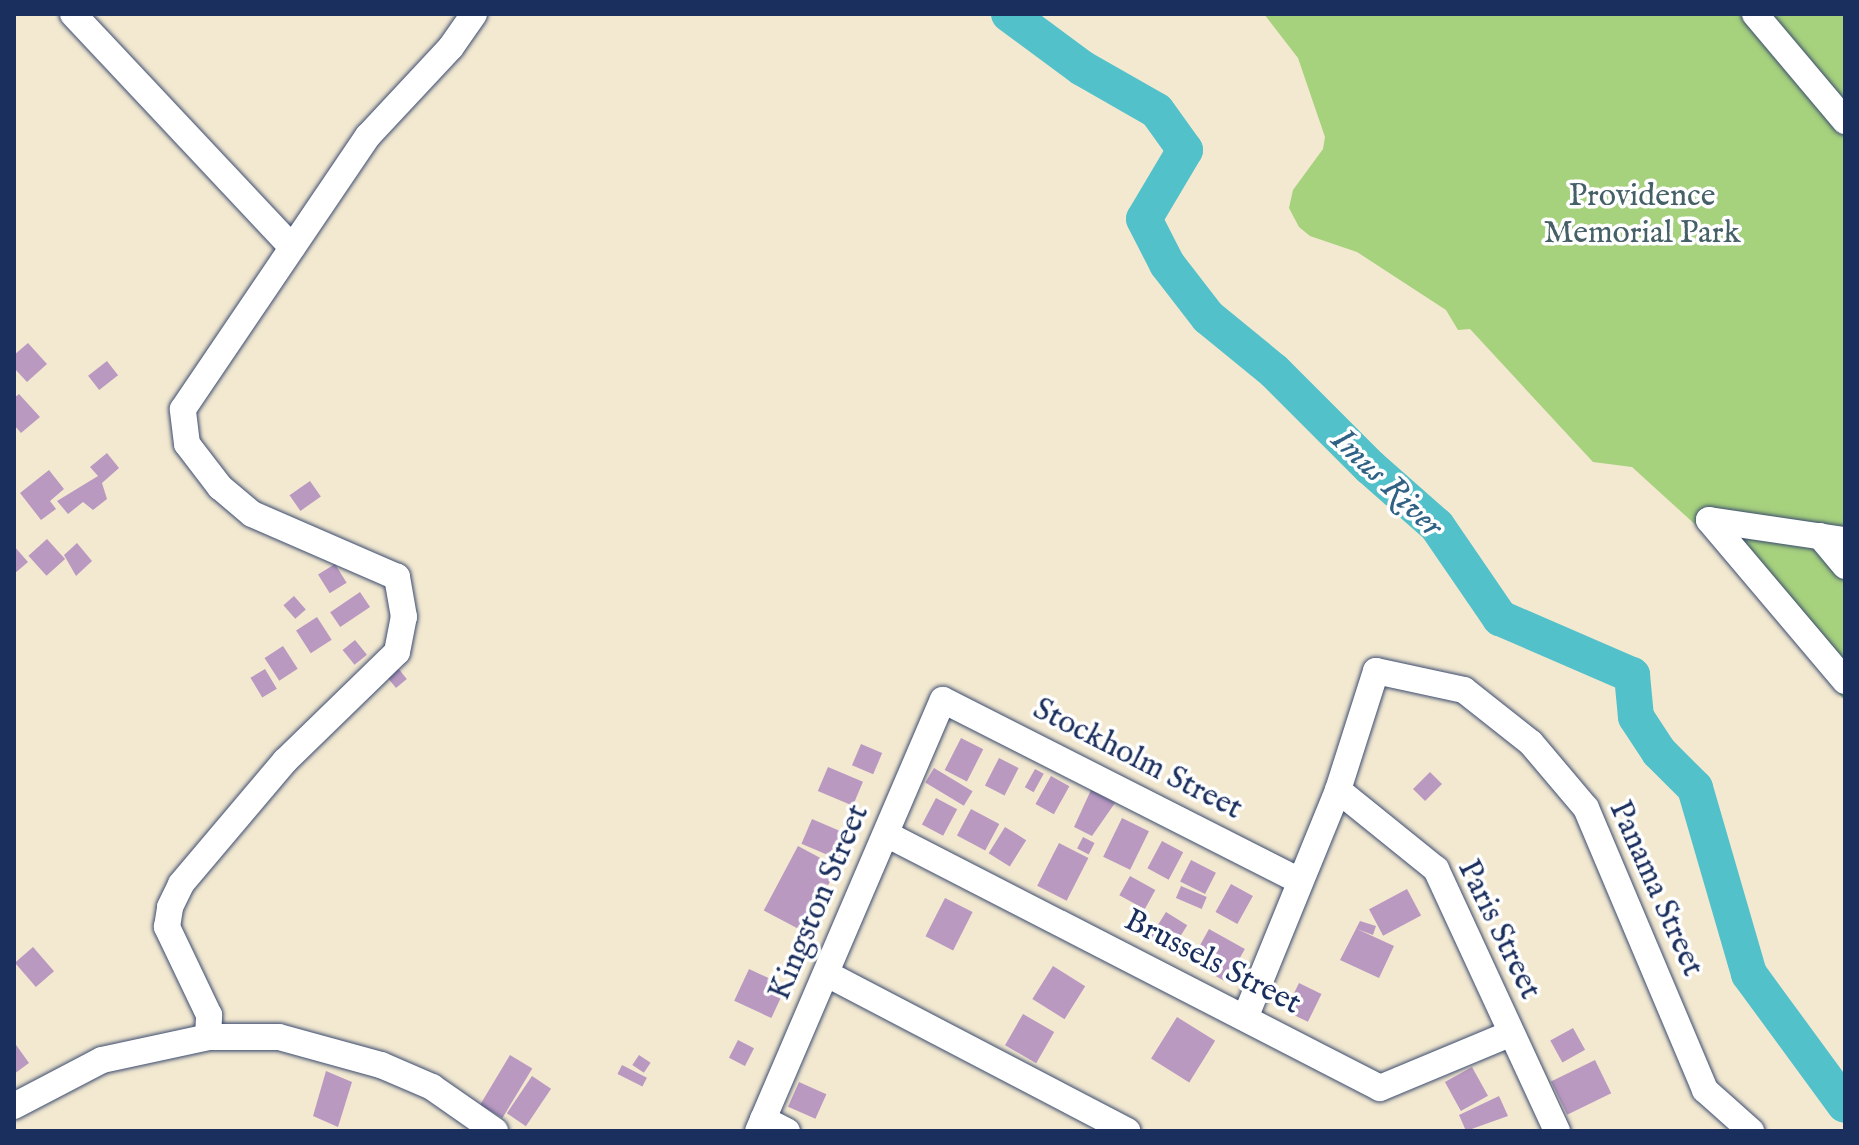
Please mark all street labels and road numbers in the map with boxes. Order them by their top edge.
street label: Stockholm Street [1026,691,1248,829]
street label: Panama Street [1599,795,1711,983]
street label: Kingston Street [762,799,878,1007]
street label: Paris Street [1448,854,1548,1006]
street label: Brussels Street [1117,902,1307,1024]

